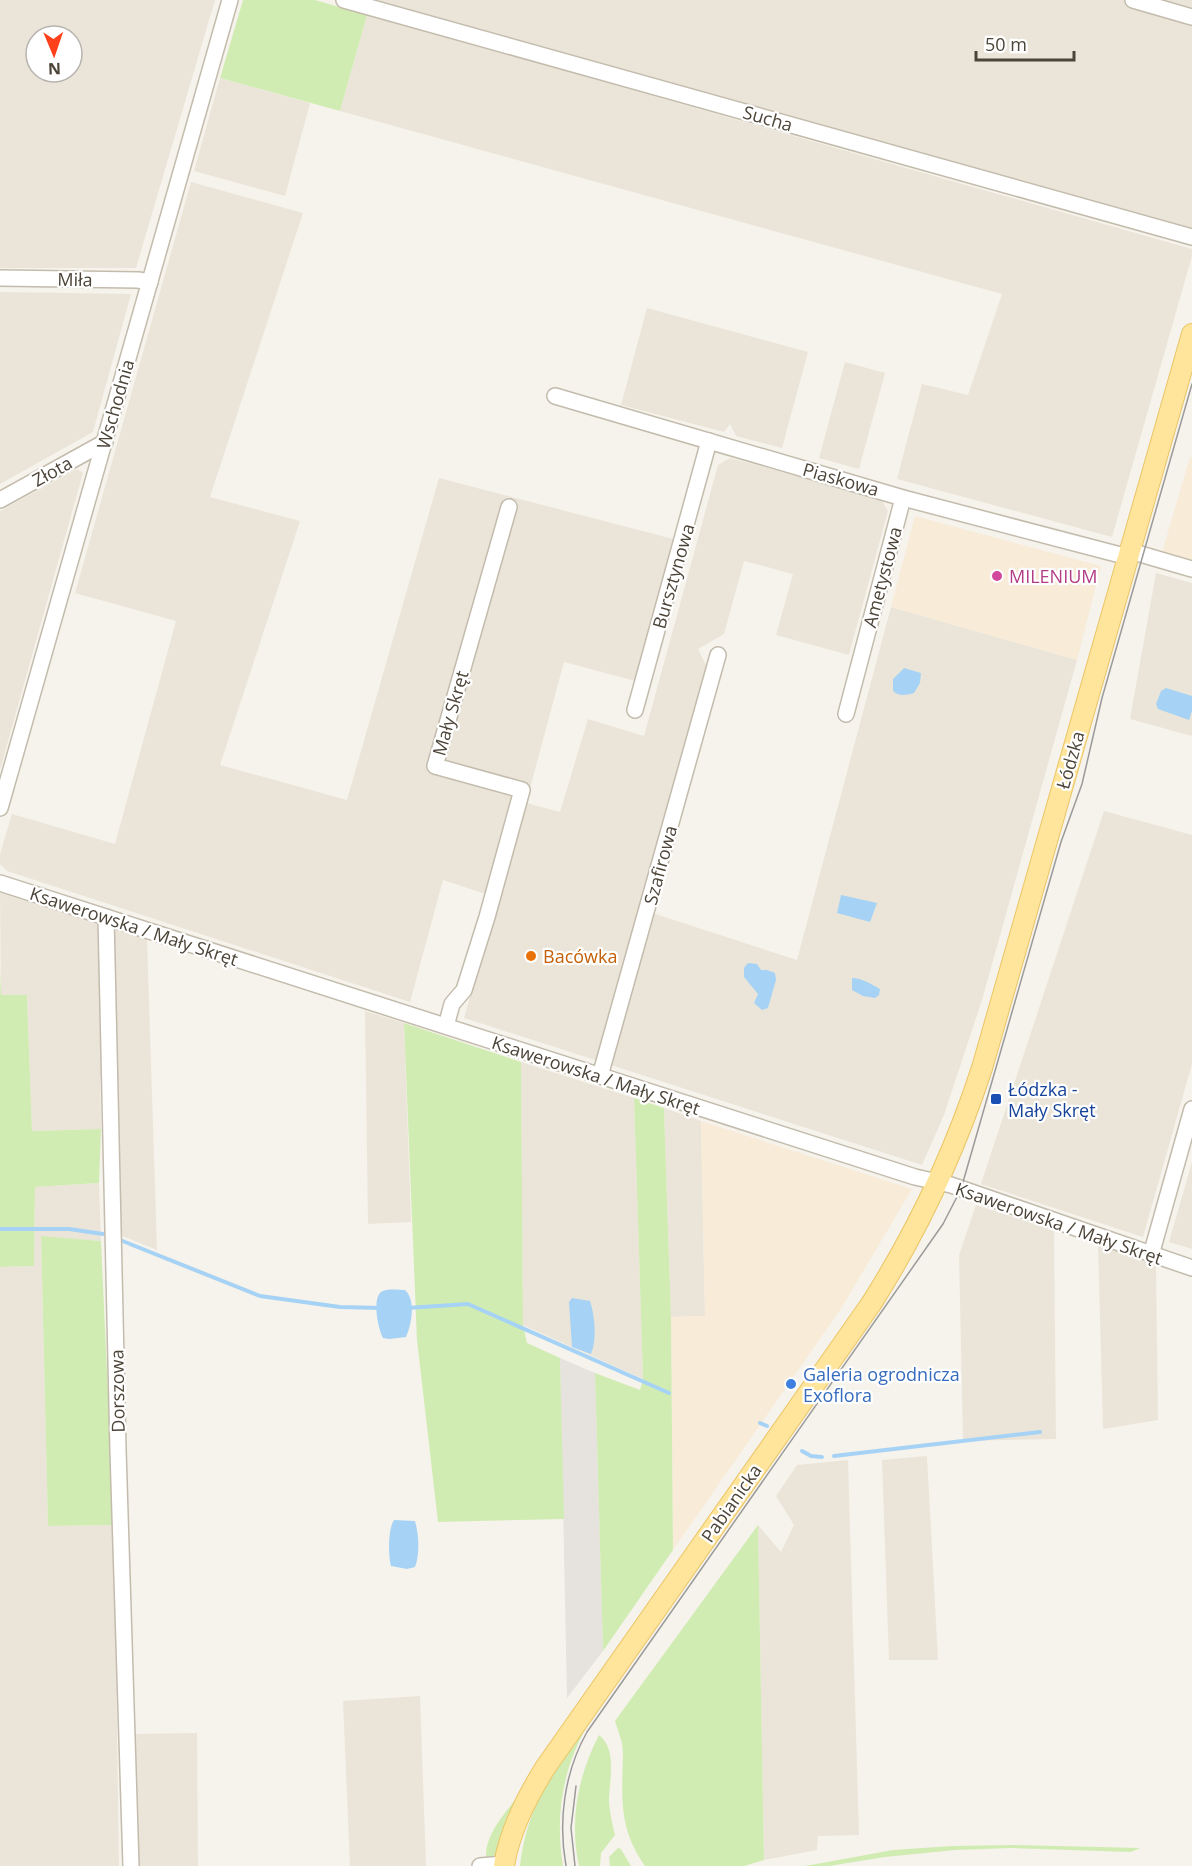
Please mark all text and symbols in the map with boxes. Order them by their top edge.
north arrow [24,24,84,84]
scale bar [976,24,1074,62]
text: 50 m [985,32,1027,56]
text: N [48,58,61,80]
street label: Sucha [740,99,796,137]
street label: Miła [57,267,93,291]
street label: Wschodnia [91,356,139,452]
street label: Złota [28,450,76,492]
street label: Piaskowa [800,457,882,501]
street label: Bursztynowa [647,521,699,631]
street label: Ametystowa [857,524,907,630]
place label: MILENIUM [1009,564,1098,588]
marker: MILENIUM [990,569,1004,583]
street label: Mały Skręt [426,668,474,758]
street label: Łódzka [1050,728,1090,792]
street label: Szafirowa [638,823,682,907]
street label: Ksawerowska / Mały Skręt [27,881,241,971]
place label: Bacówka [543,944,618,968]
marker: Bacówka [524,949,538,963]
street label: Ksawerowska / Mały Skręt [489,1030,703,1120]
place label: Łódzka - Mały Skręt [1008,1077,1096,1122]
marker: Łódzka - Mały Skręt [989,1092,1003,1106]
street label: Ksawerowska / Mały Skręt [952,1176,1166,1270]
street label: Dorszowa [104,1349,130,1433]
place label: Galeria ogrodnicza Exoflora [803,1362,960,1407]
marker: Galeria ogrodnicza Exoflora [784,1377,798,1391]
street label: Pabianicka [695,1459,767,1547]

